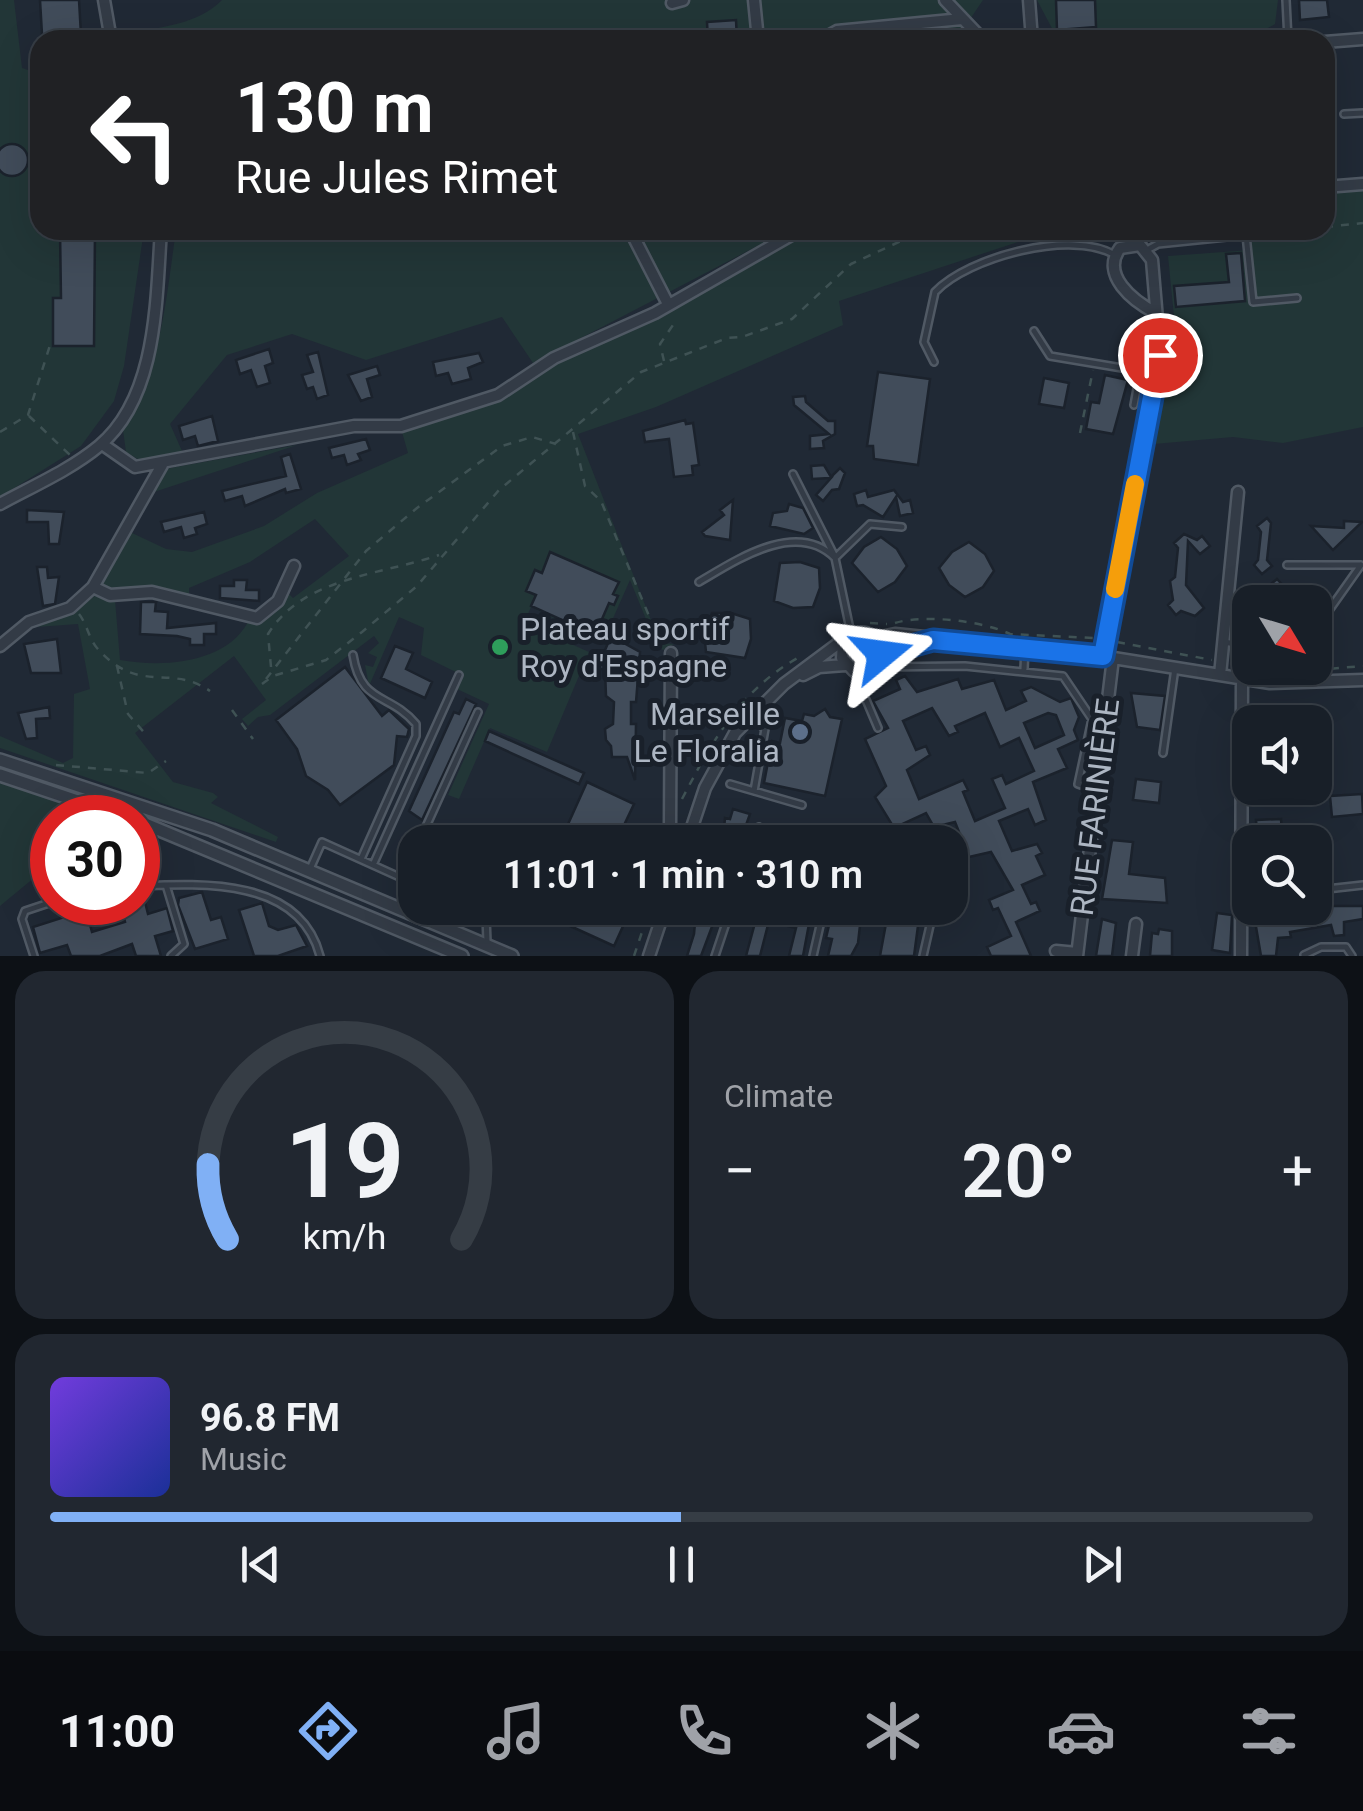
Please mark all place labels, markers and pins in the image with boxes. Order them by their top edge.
pin [1118,313,1203,398]
place label: Plateau sportif Roy d'Espagne [520,610,730,685]
marker: Plateau sportif Roy d'Espagne [489,636,511,658]
place label: Marseille Le Floralia [634,695,780,770]
marker: Marseille Le Floralia [789,721,811,743]

